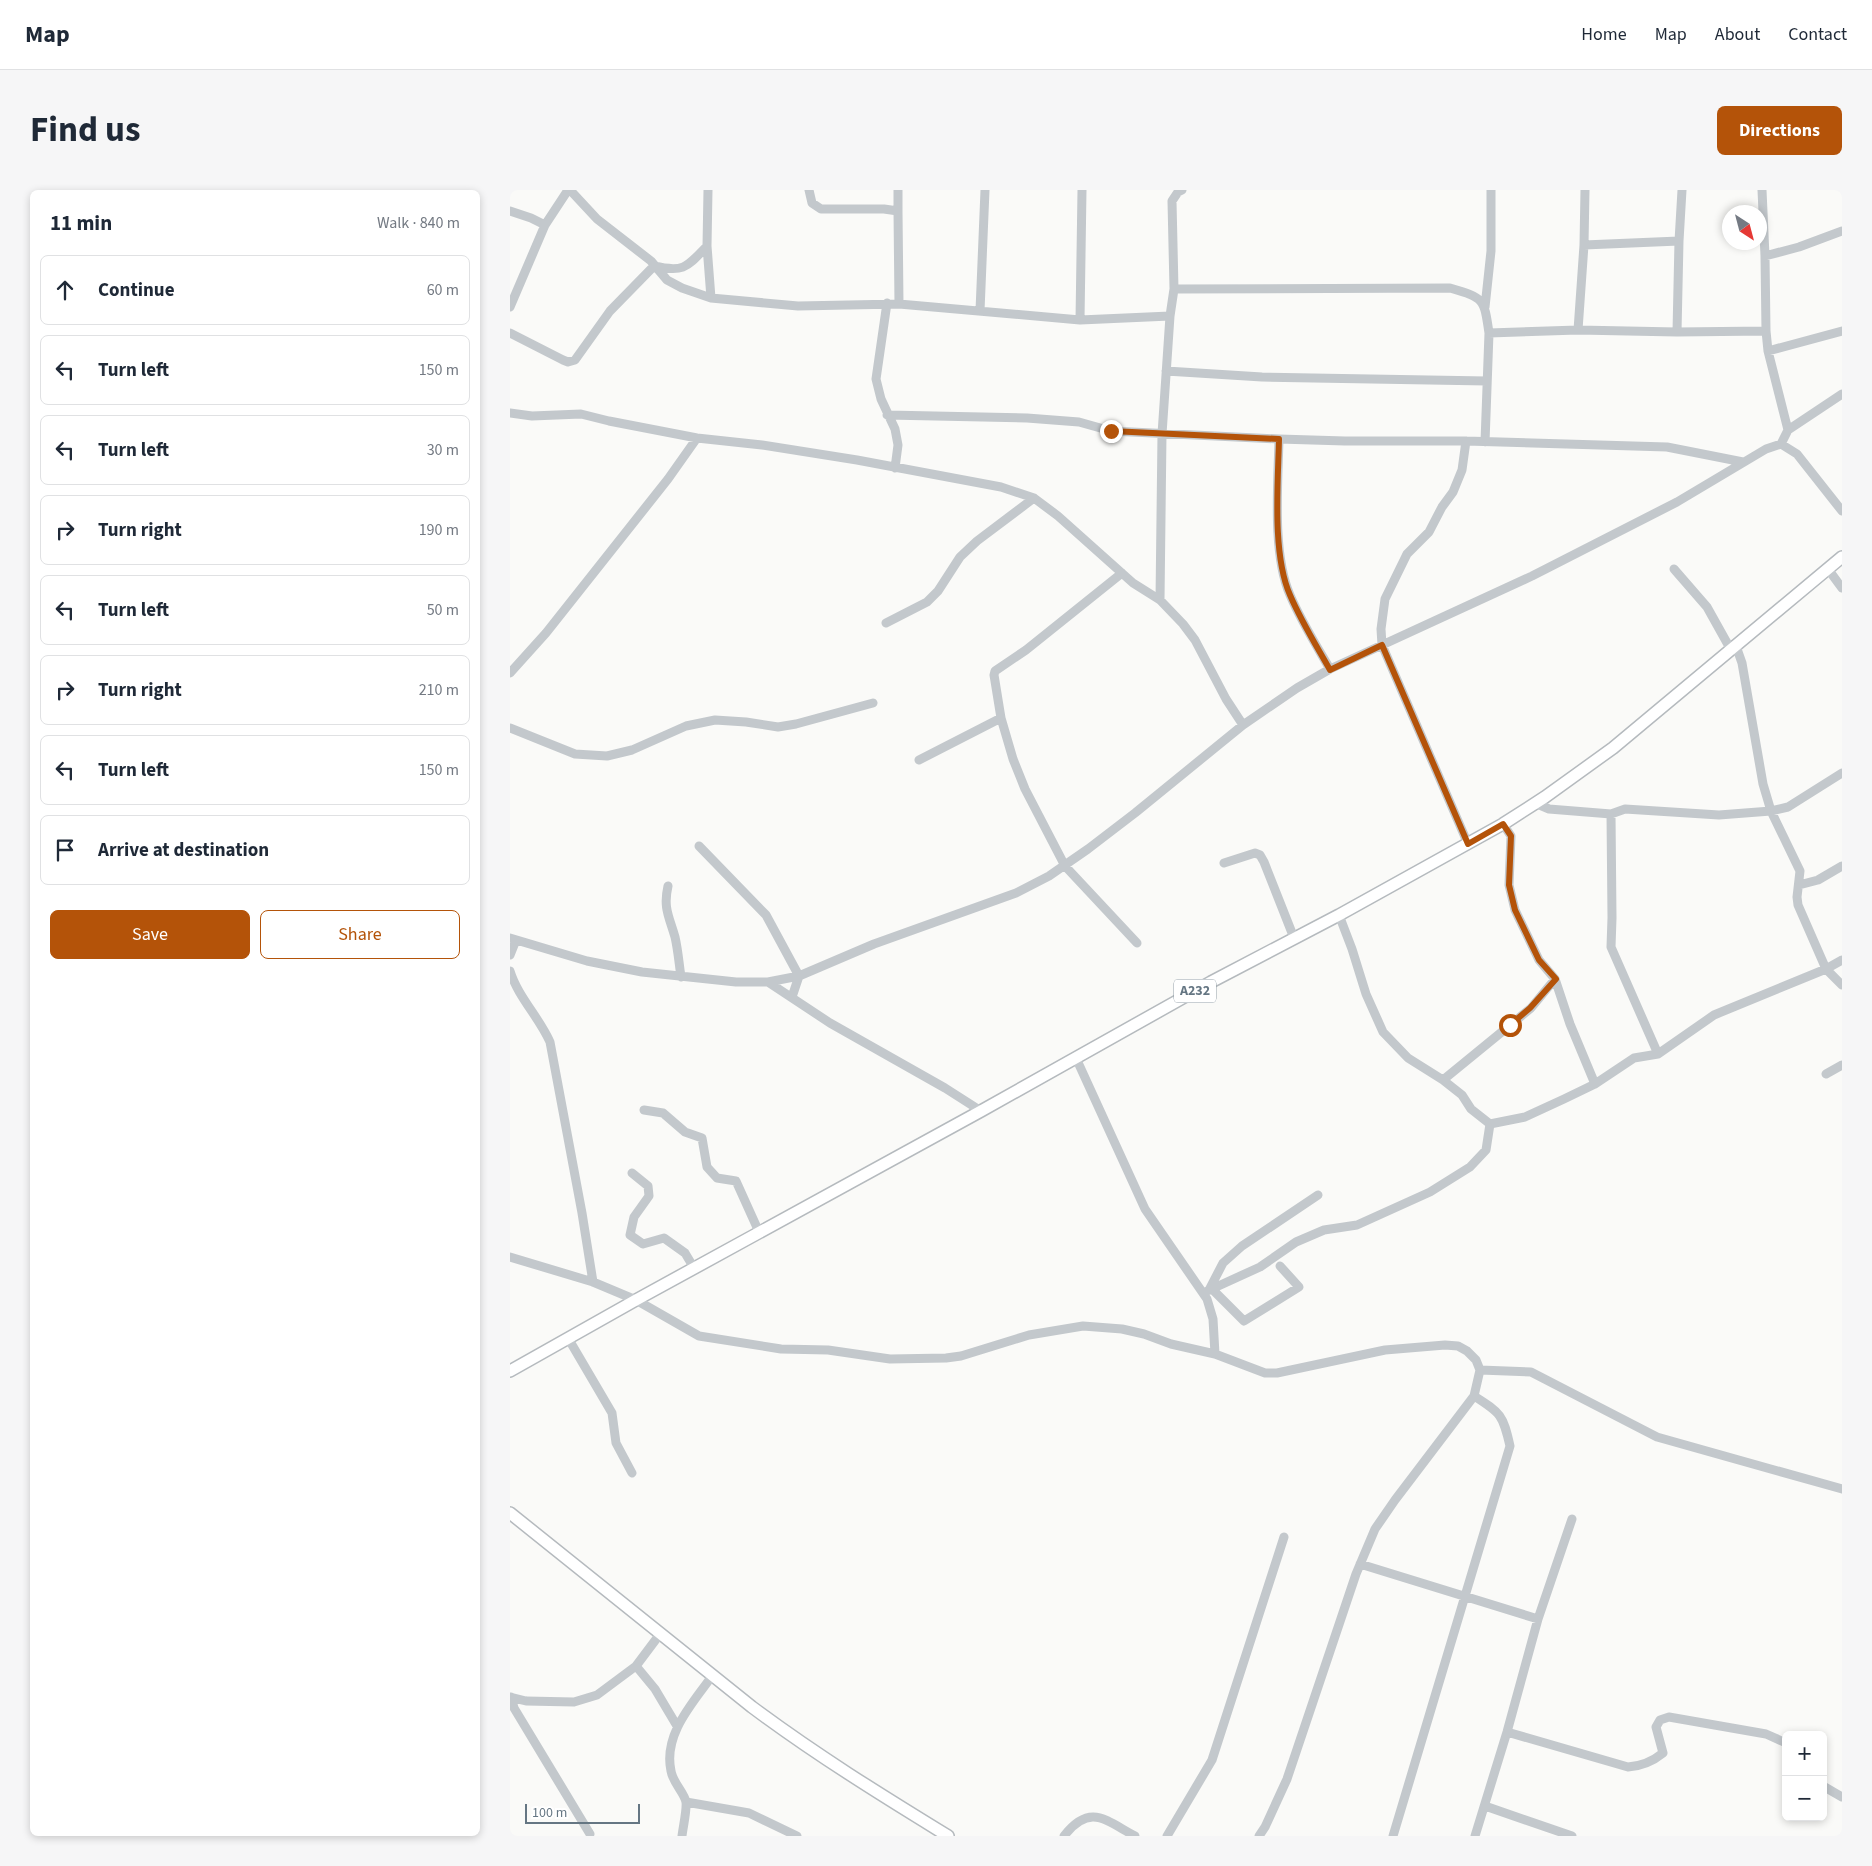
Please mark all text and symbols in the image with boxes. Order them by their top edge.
text: Map [25,17,70,52]
text: Home [1581,22,1627,47]
text: Map [1655,22,1687,47]
text: About [1715,22,1760,47]
text: Contact [1788,22,1847,47]
text: Find us [30,105,140,155]
button: Directions [1717,106,1842,155]
north arrow [1722,205,1767,250]
text: 11 min [50,208,112,238]
text: Walk · 840 m [377,212,460,234]
icon: ahead [51,276,79,304]
text: Continue [98,277,175,304]
text: 60 m [427,279,459,301]
icon: left [51,356,79,384]
text: Turn left [98,357,169,384]
text: 150 m [419,359,459,381]
route end [1100,420,1123,443]
icon: left [51,436,79,464]
text: Turn left [98,437,169,464]
text: 30 m [427,439,459,461]
icon: right [51,516,79,544]
text: Turn right [98,517,182,544]
text: 190 m [419,519,459,541]
icon: left [51,596,79,624]
text: Turn left [98,597,169,624]
text: 50 m [427,599,459,621]
icon: right [51,676,79,704]
text: Turn right [98,677,182,704]
text: 210 m [419,679,459,701]
icon: left [51,756,79,784]
text: Turn left [98,757,169,784]
text: 150 m [419,759,459,781]
icon: arrive [51,836,79,864]
text: Arrive at destination [98,837,269,864]
button: Save [50,910,250,959]
button: Share [260,910,460,959]
road number: A232 [1174,979,1216,1002]
route start [1499,1014,1522,1037]
map controls [1782,1731,1827,1821]
button: + [1782,1731,1827,1776]
button: − [1782,1776,1827,1821]
scale bar [525,1801,640,1824]
text: 100 m [532,1803,567,1823]

